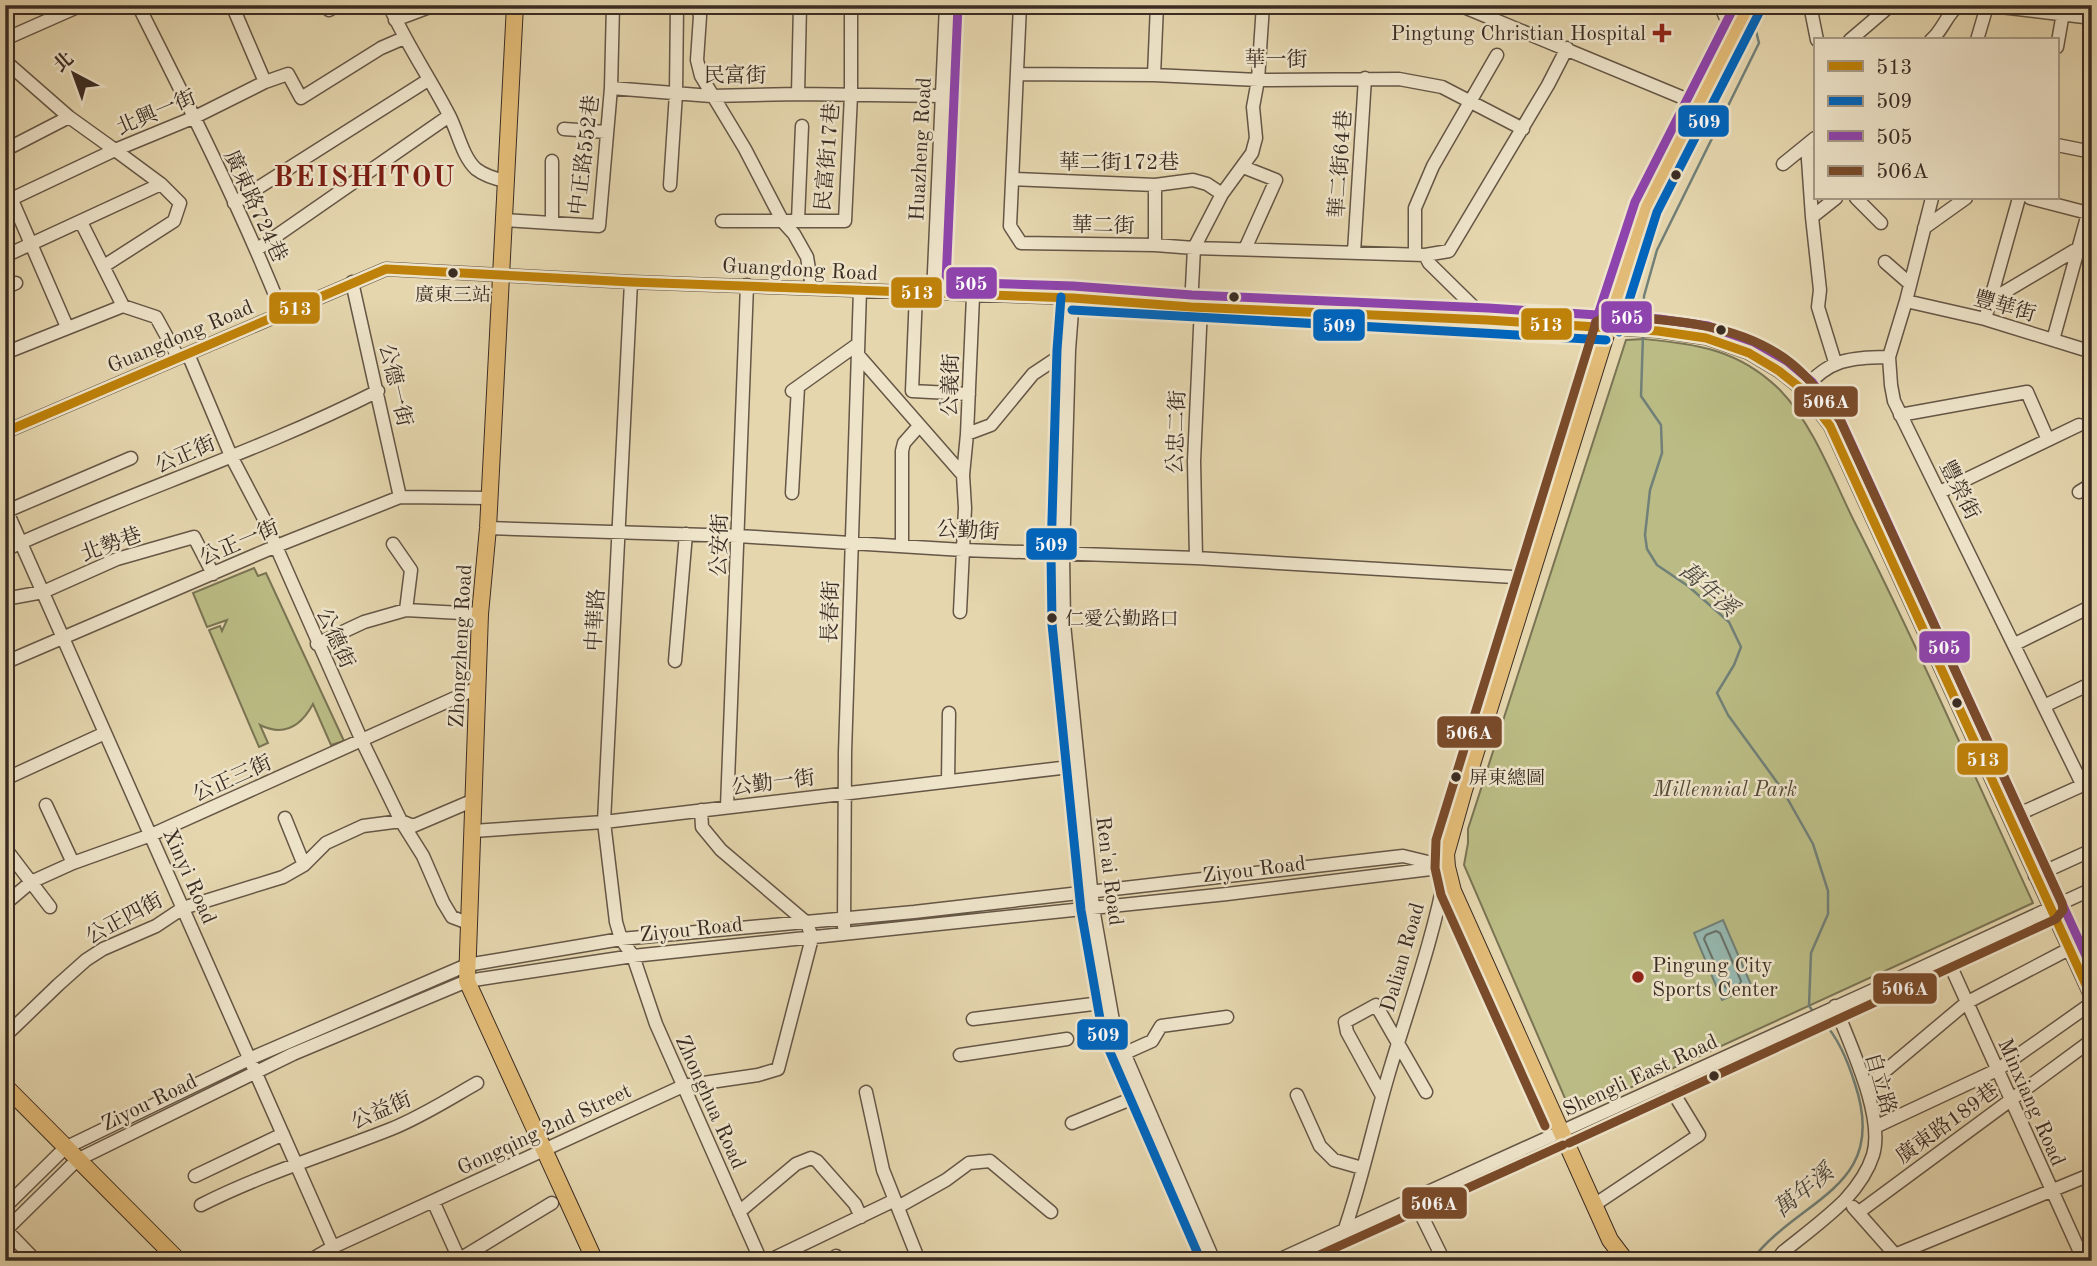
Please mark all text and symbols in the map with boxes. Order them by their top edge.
marker: Pingtung Christian Hospital [1652,23,1672,43]
place label: Pingtung Christian Hospital [1391,24,1646,45]
north arrow [38,38,108,108]
legend [1814,38,2058,200]
text: 北 [50,48,78,76]
street label: 華一街 [1245,48,1308,71]
text: 513 [1876,58,1913,79]
street label: 民富街 [704,64,767,87]
street label: Huazheng Road [907,77,936,221]
street label: 北興一街 [113,85,199,139]
text: 509 [1876,92,1913,113]
street label: 中正路552巷 [566,94,603,216]
street label: 民富街17巷 [811,102,844,212]
line badge: 509 [1677,104,1730,138]
street label: 華二街64巷 [1325,109,1356,219]
text: 509 [1687,114,1721,133]
text: 505 [1876,128,1913,149]
street label: 廣東路724巷 [220,147,291,266]
street label: 華二街172巷 [1059,151,1179,174]
text: 506A [1876,162,1929,183]
district label: BEISHITOU [273,165,457,193]
unlabelled marker [1669,168,1683,182]
street label: 華二街 [1071,213,1135,238]
street label: Guangdong Road [721,256,878,285]
marker: 廣東三站 [446,266,460,280]
line badge: 505 [945,266,998,300]
line badge: 513 [890,276,943,309]
text: 505 [954,276,988,295]
place label: 廣東三站 [415,284,491,306]
text: 513 [900,285,934,304]
street label: 豐華街 [1971,287,2038,326]
unlabelled marker [1227,290,1241,304]
line badge: 513 [268,291,321,325]
street label: Guangdong Road [105,297,257,378]
line badge: 505 [1600,300,1653,334]
text: 513 [278,301,312,320]
line badge: 513 [1520,307,1573,341]
line badge: 509 [1312,308,1366,342]
text: 505 [1610,310,1644,329]
text: 513 [1529,317,1563,336]
text: 509 [1322,318,1356,337]
unlabelled marker [1714,323,1728,337]
street label: 公德一街 [375,341,417,429]
street label: 公義街 [937,353,963,417]
line badge: 506A [1793,385,1859,418]
street label: 公忠二街 [1163,390,1189,474]
text: 506A [1802,394,1850,413]
street label: 公正街 [151,431,219,477]
street label: 豐榮街 [1935,457,1984,524]
street label: 公安街 [706,513,732,577]
street label: 公正一街 [196,515,282,569]
street label: 公勤街 [936,516,1000,544]
street label: 北勢巷 [78,523,145,566]
line badge: 509 [1025,527,1078,561]
text: 509 [1034,537,1068,556]
water label: 萬年溪 [1674,557,1745,623]
street label: Zhongzheng Road [447,564,476,728]
street label: 長春街 [818,580,843,644]
street label: 中華路 [582,588,609,652]
street label: 公德街 [312,604,360,672]
place label: 仁愛公勤路口 [1065,608,1179,630]
marker: 仁愛公勤路口 [1045,611,1059,625]
line badge: 505 [1918,630,1971,664]
text: 505 [1927,640,1961,659]
unlabelled marker [1950,696,1964,710]
line badge: 506A [1436,715,1503,749]
text: 506A [1445,725,1493,744]
line badge: 513 [1956,742,2009,776]
street label: 公正三街 [189,750,275,806]
text: 513 [1966,752,2000,771]
street label: 公勤一街 [730,765,816,799]
place label: 屏東總圖 [1469,767,1545,789]
marker: 屏東總圖 [1449,770,1463,784]
park label: Millennial Park [1652,780,1797,801]
street label: Ren'ai Road [1091,815,1126,927]
street label: Xinyi Road [158,826,219,928]
street label: Ziyou Road [1201,854,1307,887]
street label: 公正四街 [81,888,167,948]
street label: Dalian Road [1378,900,1429,1014]
street label: Ziyou Road [638,915,744,946]
place label: Pingung City Sports Center [1652,956,1778,1001]
marker: Pingung City Sports Center [1630,969,1646,985]
line badge: 506A [1872,972,1938,1005]
text: 506A [1881,981,1929,1000]
line badge: 509 [1076,1018,1129,1051]
text: 509 [1086,1027,1120,1046]
street label: Shengli East Road [1560,1031,1721,1121]
street label: Zhonghua Road [671,1033,748,1173]
street label: Minxiang Road [1993,1036,2068,1169]
street label: 自立路 [1861,1050,1900,1117]
unlabelled marker [1707,1069,1721,1083]
street label: Ziyou Road [98,1071,201,1136]
street label: 廣東路189巷 [1892,1079,2003,1168]
street label: Gongqing 2nd Street [455,1081,635,1180]
street label: 公益街 [347,1087,415,1133]
water label: 萬年溪 [1769,1157,1840,1222]
line badge: 506A [1401,1186,1468,1220]
text: 506A [1410,1196,1458,1215]

